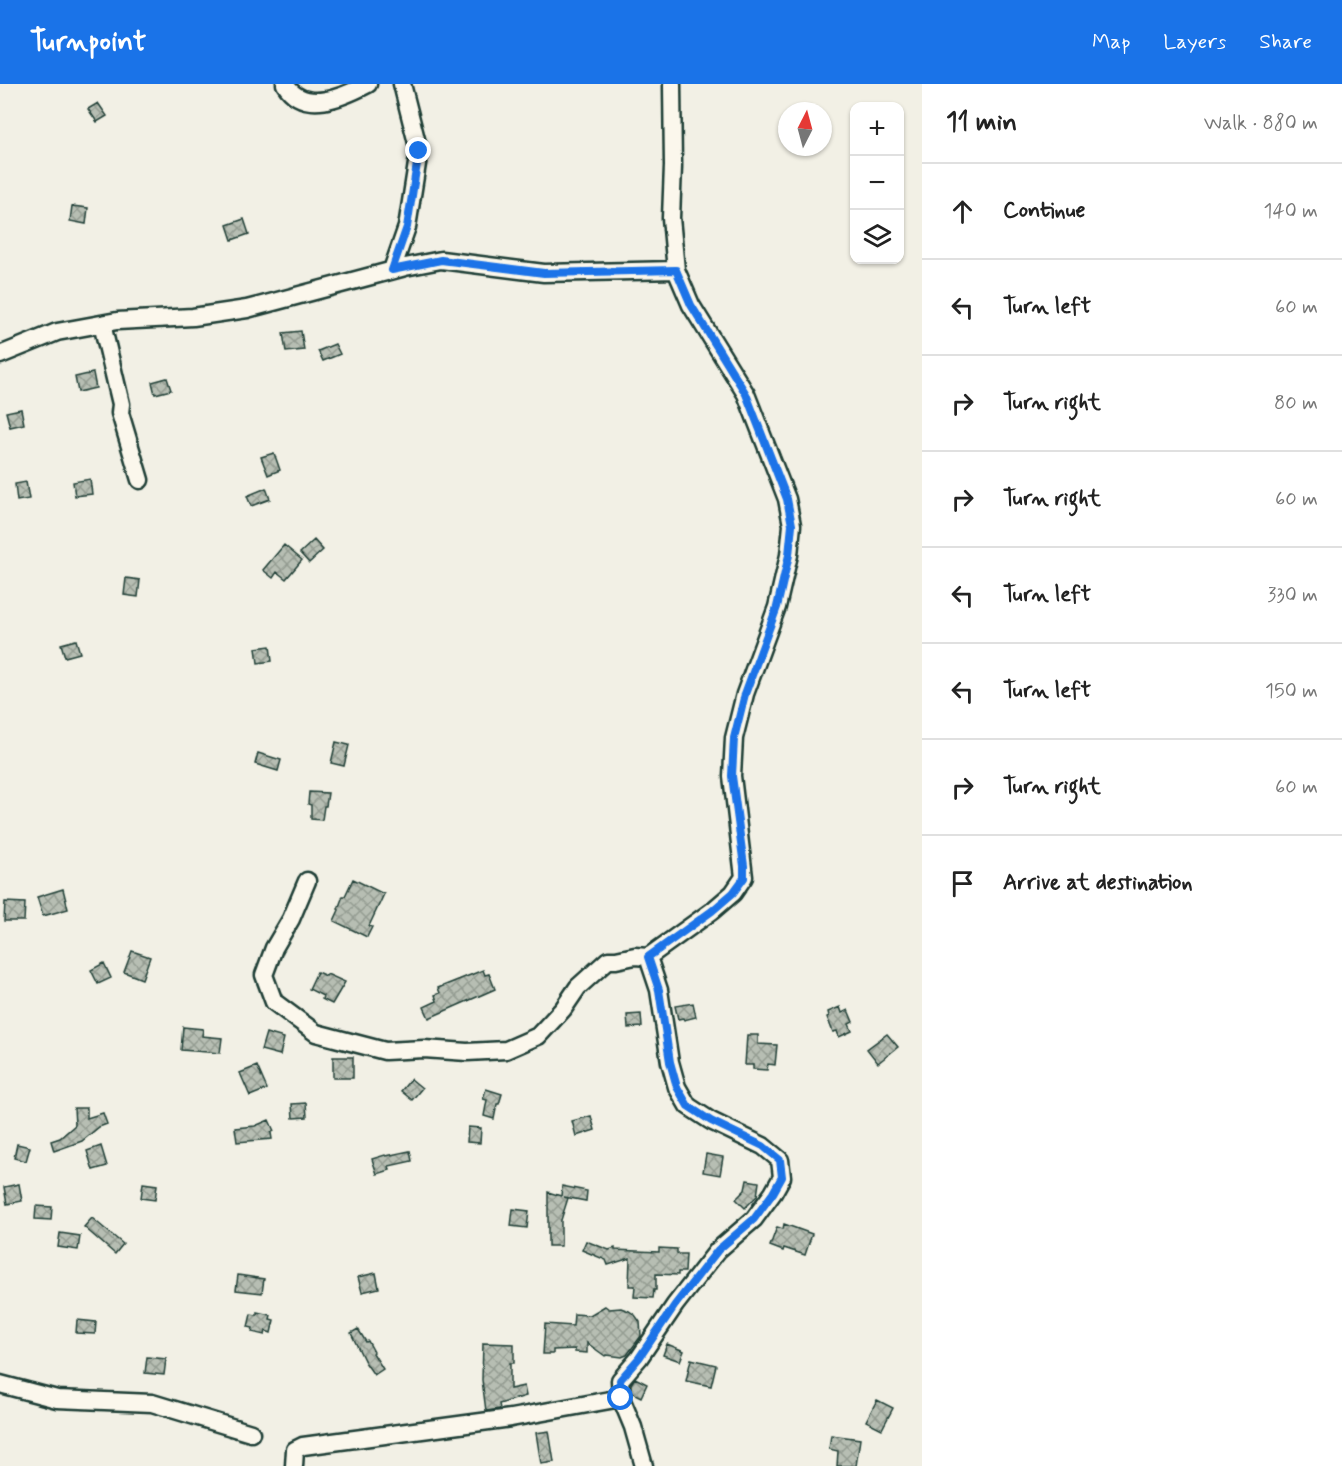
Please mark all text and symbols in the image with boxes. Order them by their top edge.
text: Turnpoint [30,24,146,61]
text: Map [1092,28,1130,56]
text: Layers [1163,28,1226,56]
text: Share [1259,28,1312,56]
north arrow [778,102,832,156]
map controls [850,102,904,264]
button: + [850,102,904,156]
text: 11 min [946,106,1017,140]
text: Walk · 880 m [1204,110,1318,137]
route end [405,137,431,163]
button: − [850,156,904,210]
icon: ahead [946,195,979,228]
text: Continue [1003,197,1085,225]
text: 140 m [1264,198,1318,225]
button: layers [850,210,904,264]
icon: left [946,291,979,324]
text: Turn left [1003,293,1091,321]
text: 60 m [1275,294,1318,321]
icon: right [946,387,979,420]
text: Turn right [1003,389,1101,417]
text: 80 m [1274,390,1318,417]
icon: right [946,483,979,516]
text: Turn right [1003,485,1101,513]
text: 60 m [1275,486,1318,513]
icon: left [946,579,979,612]
text: Turn left [1003,581,1091,609]
text: 330 m [1267,582,1318,609]
icon: left [946,675,979,708]
text: Turn left [1003,677,1091,705]
text: 150 m [1265,678,1318,705]
icon: right [946,771,979,804]
text: Turn right [1003,773,1101,801]
text: 60 m [1275,774,1318,801]
icon: arrive [946,867,979,900]
text: Arrive at destination [1003,869,1193,897]
route start [607,1384,633,1410]

